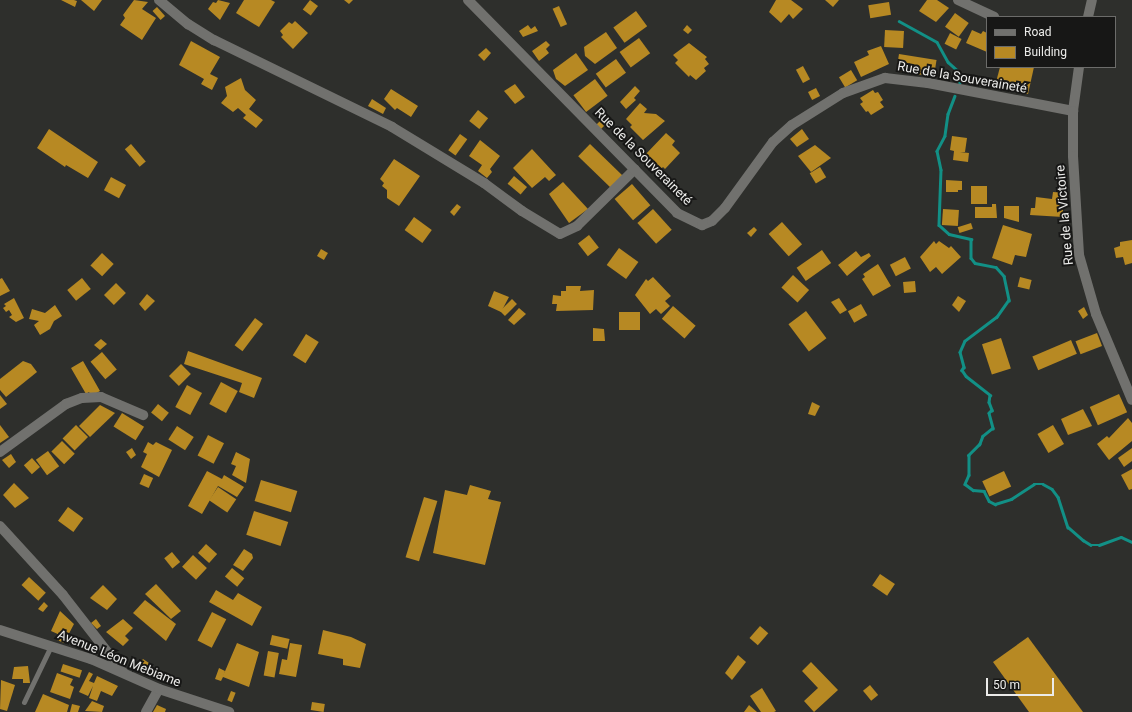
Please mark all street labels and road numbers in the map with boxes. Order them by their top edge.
street label: Rue de la Souveraineté [896,59,1028,97]
street label: Rue de la Souveraineté [591,105,695,209]
street label: Rue de la Victoire [1053,164,1077,266]
street label: Avenue Léon Mebiame [55,627,183,691]

